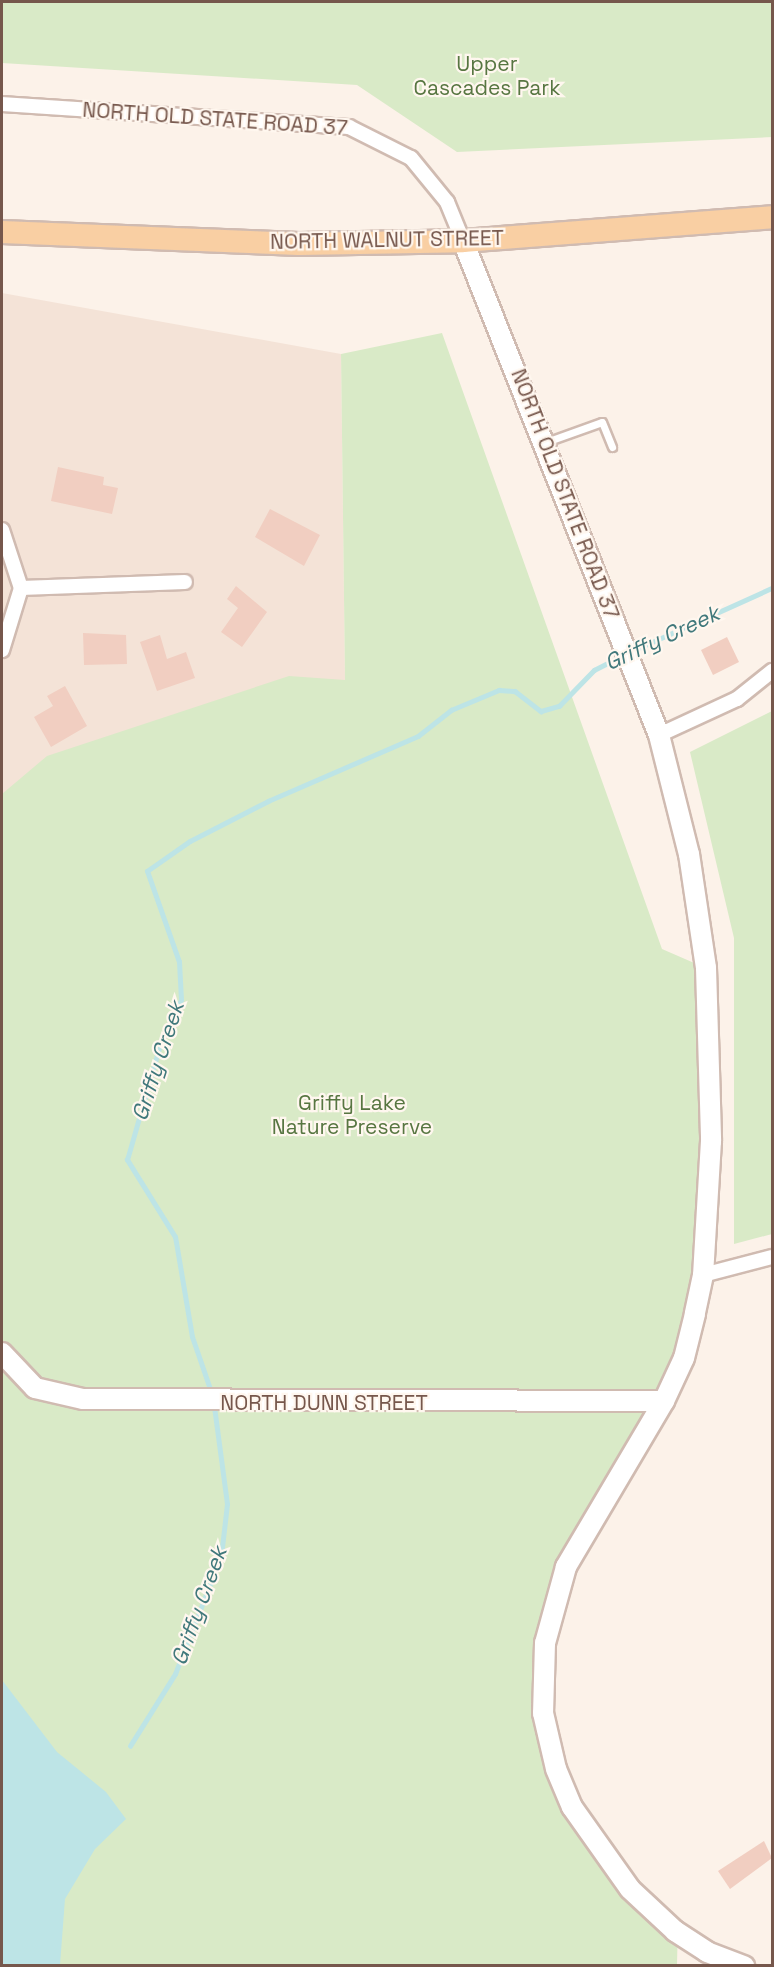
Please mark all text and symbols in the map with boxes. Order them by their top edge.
park label: Upper Cascades Park [414,51,560,101]
street label: NORTH OLD STATE ROAD 37 [82,97,348,141]
street label: NORTH WALNUT STREET [270,225,504,255]
street label: NORTH OLD STATE ROAD 37 [506,365,624,623]
water label: Griffy Creek [600,600,724,676]
water label: Griffy Creek [126,998,190,1124]
park label: Griffy Lake Nature Preserve [272,1090,432,1140]
street label: NORTH DUNN STREET [220,1390,428,1416]
water label: Griffy Creek [165,1543,233,1669]

